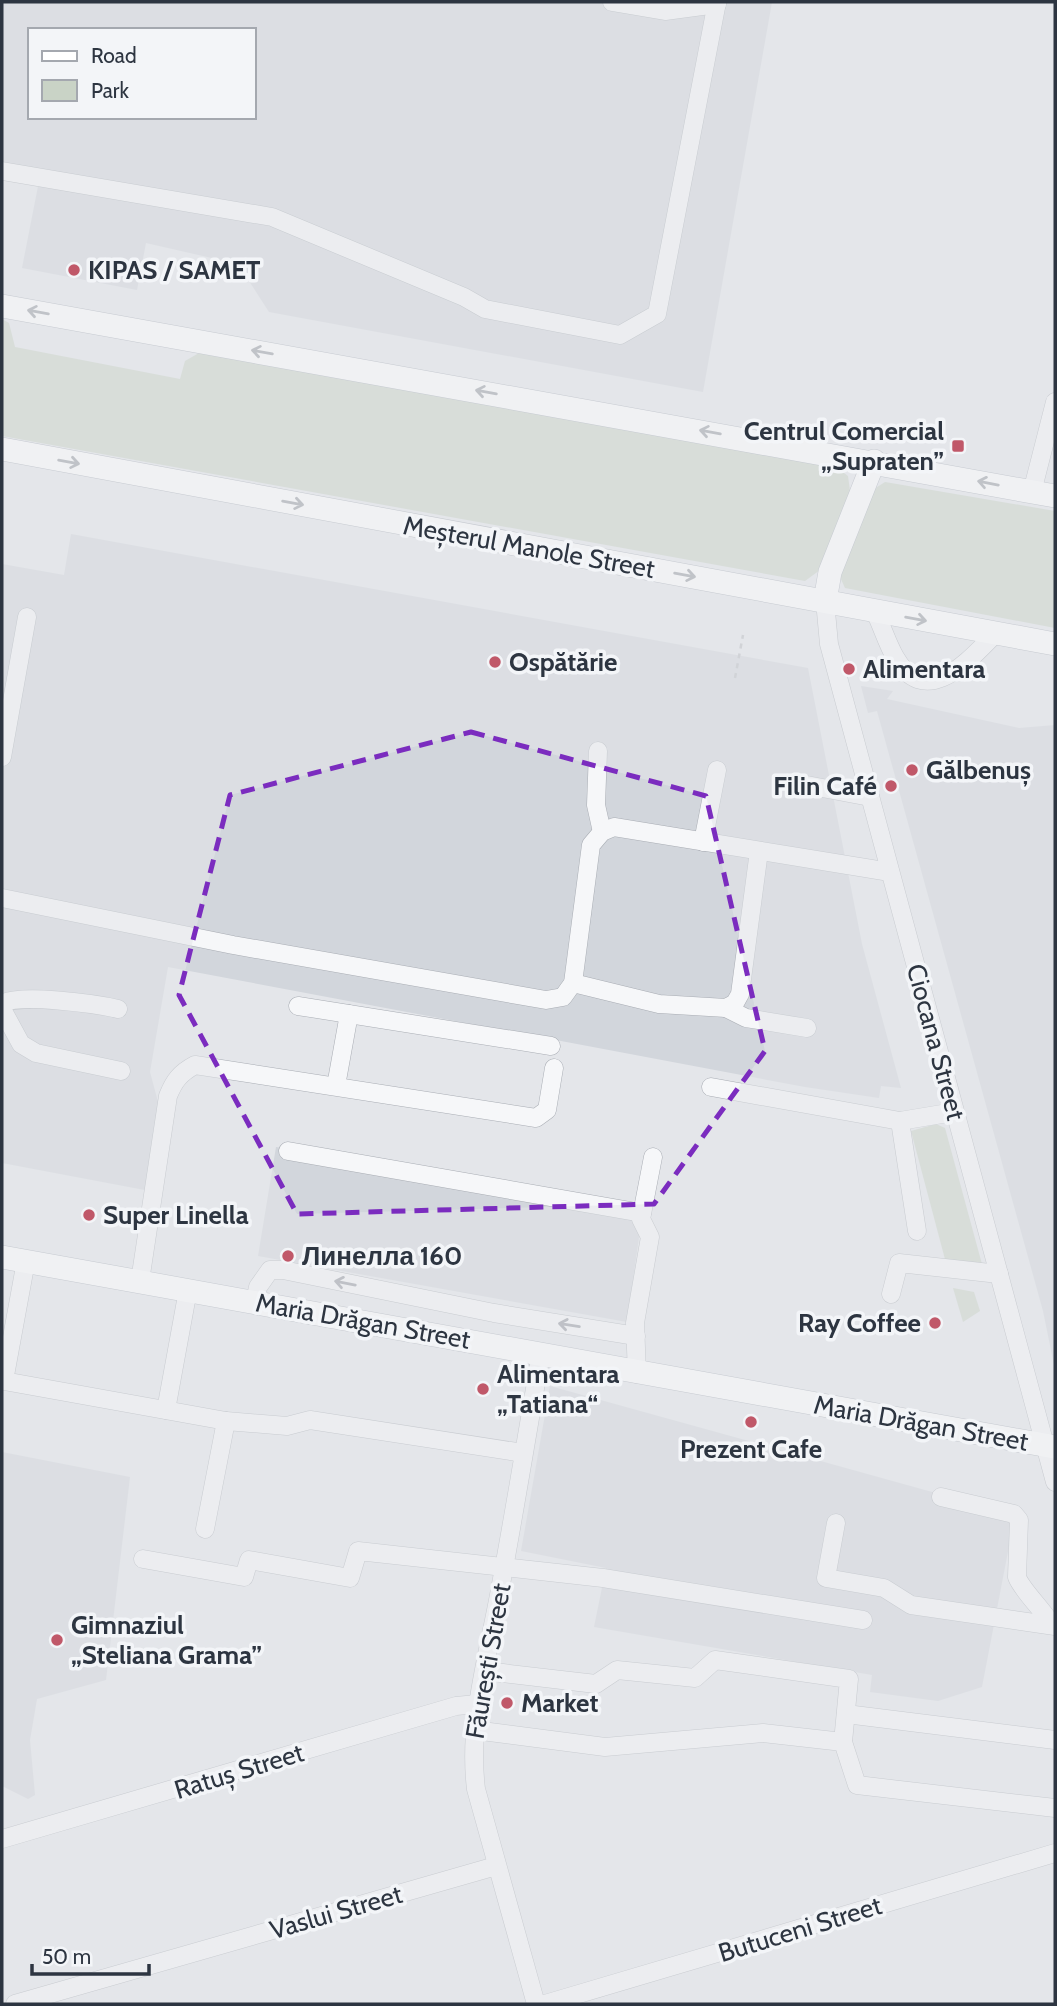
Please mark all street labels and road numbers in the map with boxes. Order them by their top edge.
street label: Meșterul Manole Street [401,509,658,586]
street label: Ciocana Street [900,960,972,1124]
street label: Maria Drăgan Street [253,1286,473,1356]
street label: Maria Drăgan Street [811,1388,1031,1458]
street label: Făurești Street [459,1581,518,1741]
street label: Ratuș Street [170,1736,308,1807]
street label: Vaslui Street [266,1878,406,1946]
street label: Butuceni Street [714,1889,886,1969]

